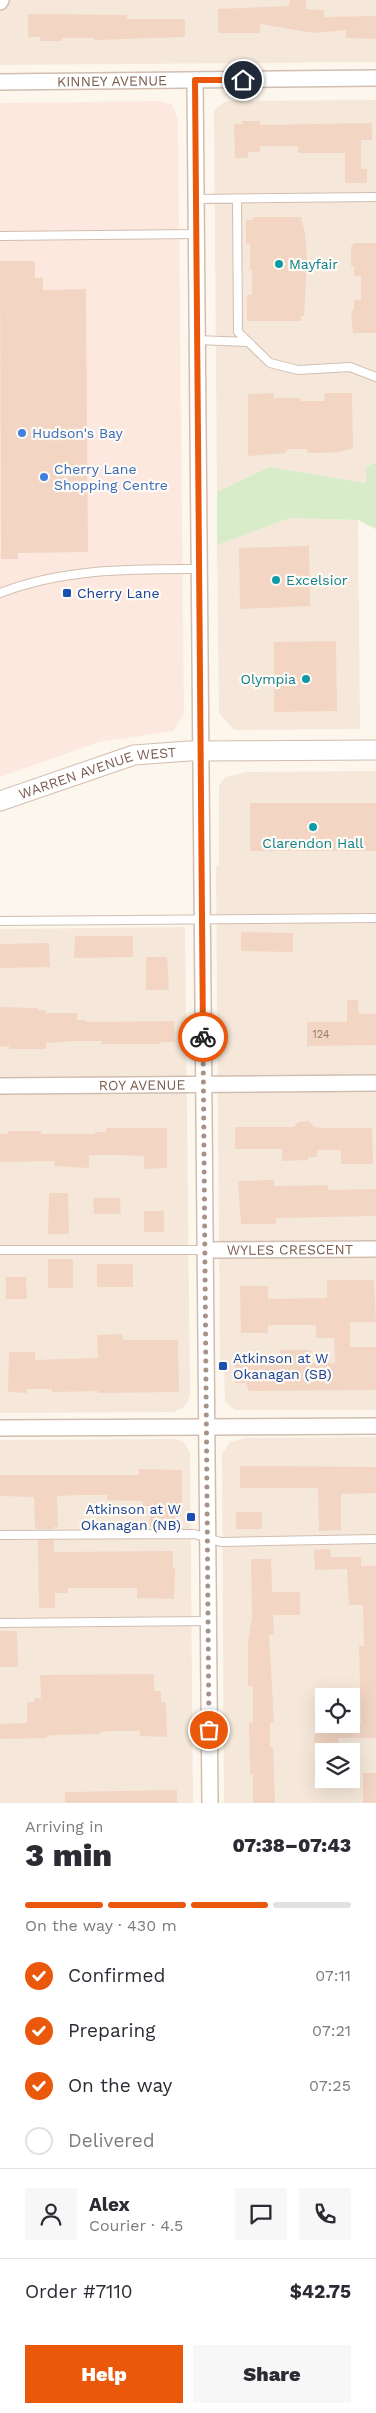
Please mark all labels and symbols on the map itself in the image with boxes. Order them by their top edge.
pin [222,59,264,101]
street label: KINNEY AVENUE [57,72,167,89]
place label: Mayfair [289,256,338,272]
marker: Mayfair [273,258,285,270]
place label: Hudson's Bay [32,425,124,441]
marker: Hudson's Bay [16,427,28,439]
place label: Cherry Lane Shopping Centre [54,461,168,493]
marker: Cherry Lane Shopping Centre [38,471,50,483]
place label: Excelsior [286,572,348,588]
marker: Excelsior [270,574,282,586]
place label: Cherry Lane [77,585,159,601]
marker: Cherry Lane [61,587,73,599]
place label: Olympia [241,671,296,687]
marker: Olympia [300,673,312,685]
street label: WARREN AVENUE WEST [16,744,177,802]
marker: Clarendon Hall [307,821,319,833]
place label: Clarendon Hall [262,835,364,851]
courier [178,1012,228,1062]
house number: 124 [312,1028,330,1041]
street label: ROY AVENUE [99,1077,185,1093]
street label: WYLES CRESCENT [227,1241,354,1258]
place label: Atkinson at W Okanagan (SB) [233,1350,332,1382]
marker: Atkinson at W Okanagan (SB) [217,1360,229,1372]
place label: Atkinson at W Okanagan (NB) [81,1501,181,1533]
marker: Atkinson at W Okanagan (NB) [185,1511,197,1523]
pin [188,1709,230,1751]

